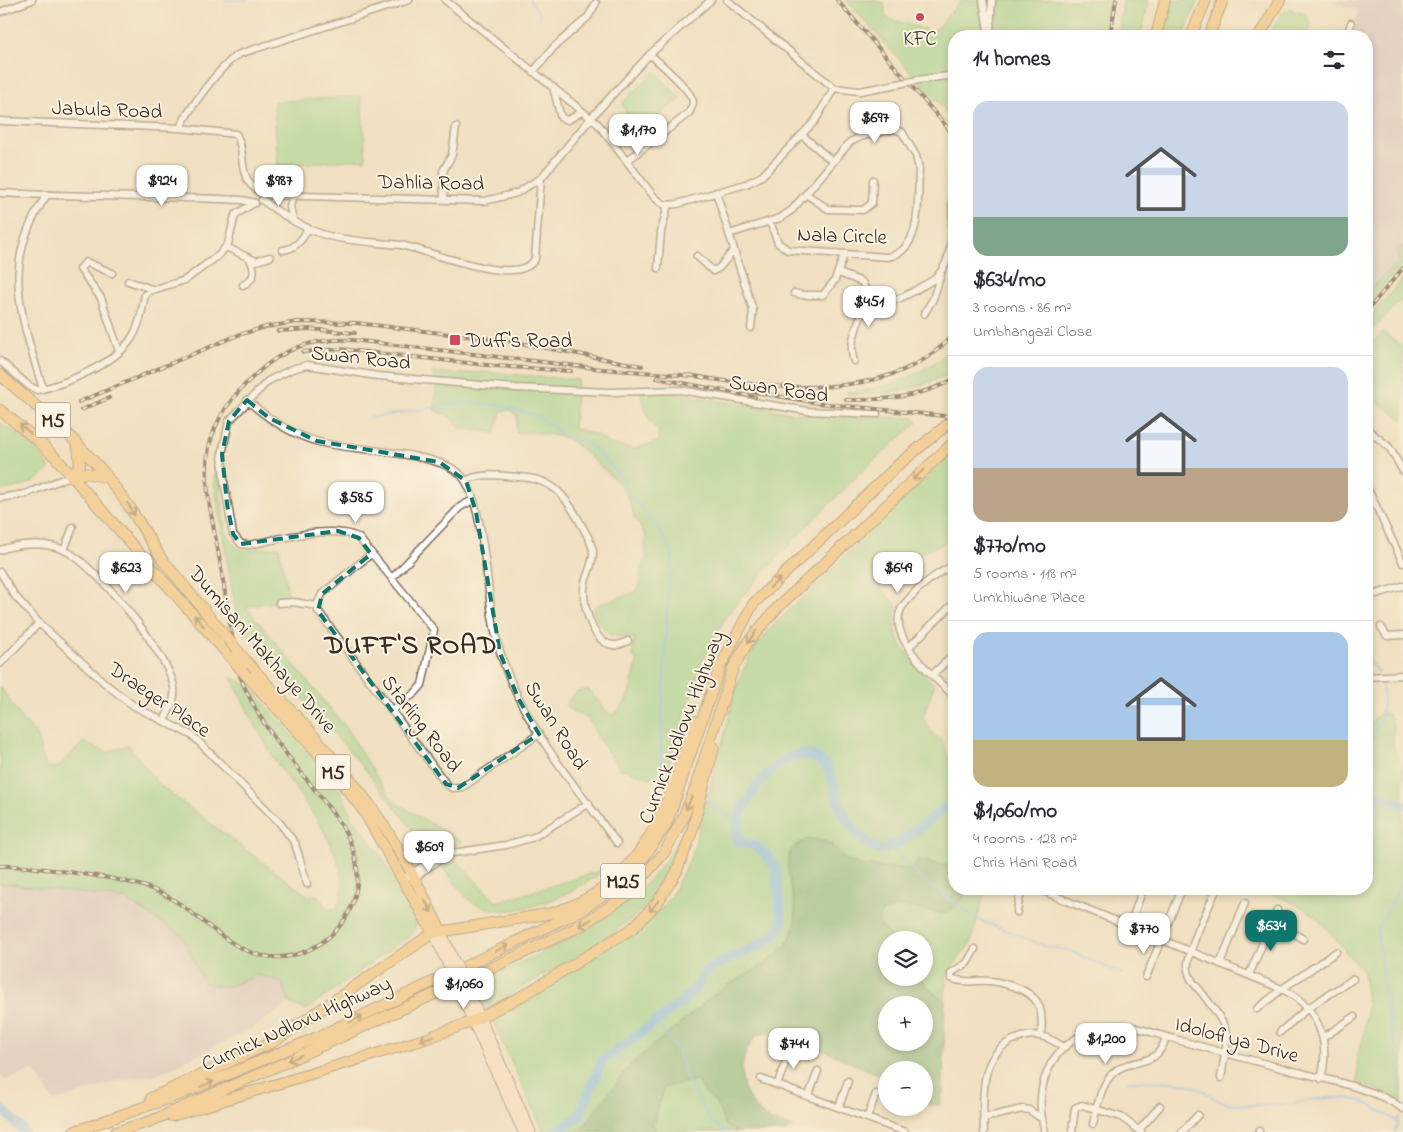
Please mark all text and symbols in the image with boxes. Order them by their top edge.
marker: KFC [914,11,926,23]
place label: KFC [903,25,937,55]
text: 14 homes [973,45,1051,75]
icon: filters [1320,46,1348,74]
street label: Jabula Road [51,94,163,128]
pin: $697 [845,102,905,144]
text: $697 [861,106,889,130]
pin: $1,170 [597,114,679,156]
text: $1,170 [620,118,656,142]
icon: home [1116,134,1206,224]
pin: $924 [132,164,192,207]
pin: $987 [249,164,309,207]
street label: Dahlia Road [377,168,485,200]
text: $924 [147,169,177,193]
text: $987 [265,169,293,193]
street label: Nala Circle [797,220,888,254]
text: $634/mo [973,266,1046,296]
pin: $451 [839,286,899,328]
text: $451 [854,290,884,314]
text: 3 rooms · 86 m² [973,296,1071,320]
text: Umbhangazi Close [973,320,1092,344]
place label: Duff's Road [465,327,572,357]
marker: Duff's Road [448,333,462,347]
street label: Swan Road [310,339,412,379]
street label: Swan Road [727,368,830,412]
icon: home [1116,399,1206,489]
road number: M5 [36,402,70,438]
one-way arrow [18,423,31,435]
one-way arrow [912,469,925,481]
pin: $585 [326,482,386,524]
text: $585 [339,486,373,510]
one-way arrow [126,502,136,516]
text: $770/mo [973,532,1046,562]
pin: $623 [96,552,156,594]
pin: $649 [868,552,928,594]
text: $623 [110,556,142,580]
text: $649 [884,556,912,580]
street label: Dumisani Makhaye Drive [178,559,343,743]
text: 5 rooms · 118 m² [973,562,1077,586]
one-way arrow [768,578,780,590]
text: Umkhiwane Place [973,586,1085,610]
one-way arrow [193,615,205,628]
street label: Curnick Ndlovu Highway [632,627,735,829]
district label: DUFF'S ROAD [324,628,497,666]
one-way arrow [747,630,757,644]
street label: Draeger Place [100,655,217,748]
icon: home [1116,664,1206,754]
street label: Starling Road [371,669,468,781]
street label: Swan Road [516,676,595,777]
road number: M5 [316,754,350,790]
one-way arrow [684,795,693,810]
text: $1,060/mo [973,797,1057,827]
text: 4 rooms · 128 m² [973,827,1077,851]
pin: $609 [399,830,459,873]
text: $609 [415,835,443,859]
text: Chris Hani Road [973,851,1077,875]
road number: M25 [600,864,646,898]
one-way arrow [423,898,433,913]
one-way arrow [648,900,659,913]
pin: $634 [1241,910,1301,952]
pin: $770 [1114,912,1174,955]
text: $634 [1256,914,1286,938]
text: $770 [1129,917,1159,941]
one-way arrow [578,918,593,928]
map controls [878,931,933,1116]
button: layers [878,931,933,986]
one-way arrow [494,942,509,952]
pin: $1,060 [423,968,505,1010]
street label: Curnick Ndlovu Highway [197,969,397,1082]
text: $1,060 [445,972,483,996]
button: + [878,996,933,1051]
street label: Idolofiya Drive [1171,1010,1302,1074]
one-way arrow [348,1013,363,1023]
pin: $1,200 [1065,1022,1147,1065]
text: $1,200 [1086,1027,1126,1051]
pin: $744 [764,1028,824,1070]
text: $744 [779,1032,809,1056]
one-way arrow [419,1034,435,1044]
one-way arrow [288,1054,303,1064]
button: − [878,1061,933,1116]
one-way arrow [199,1078,214,1088]

